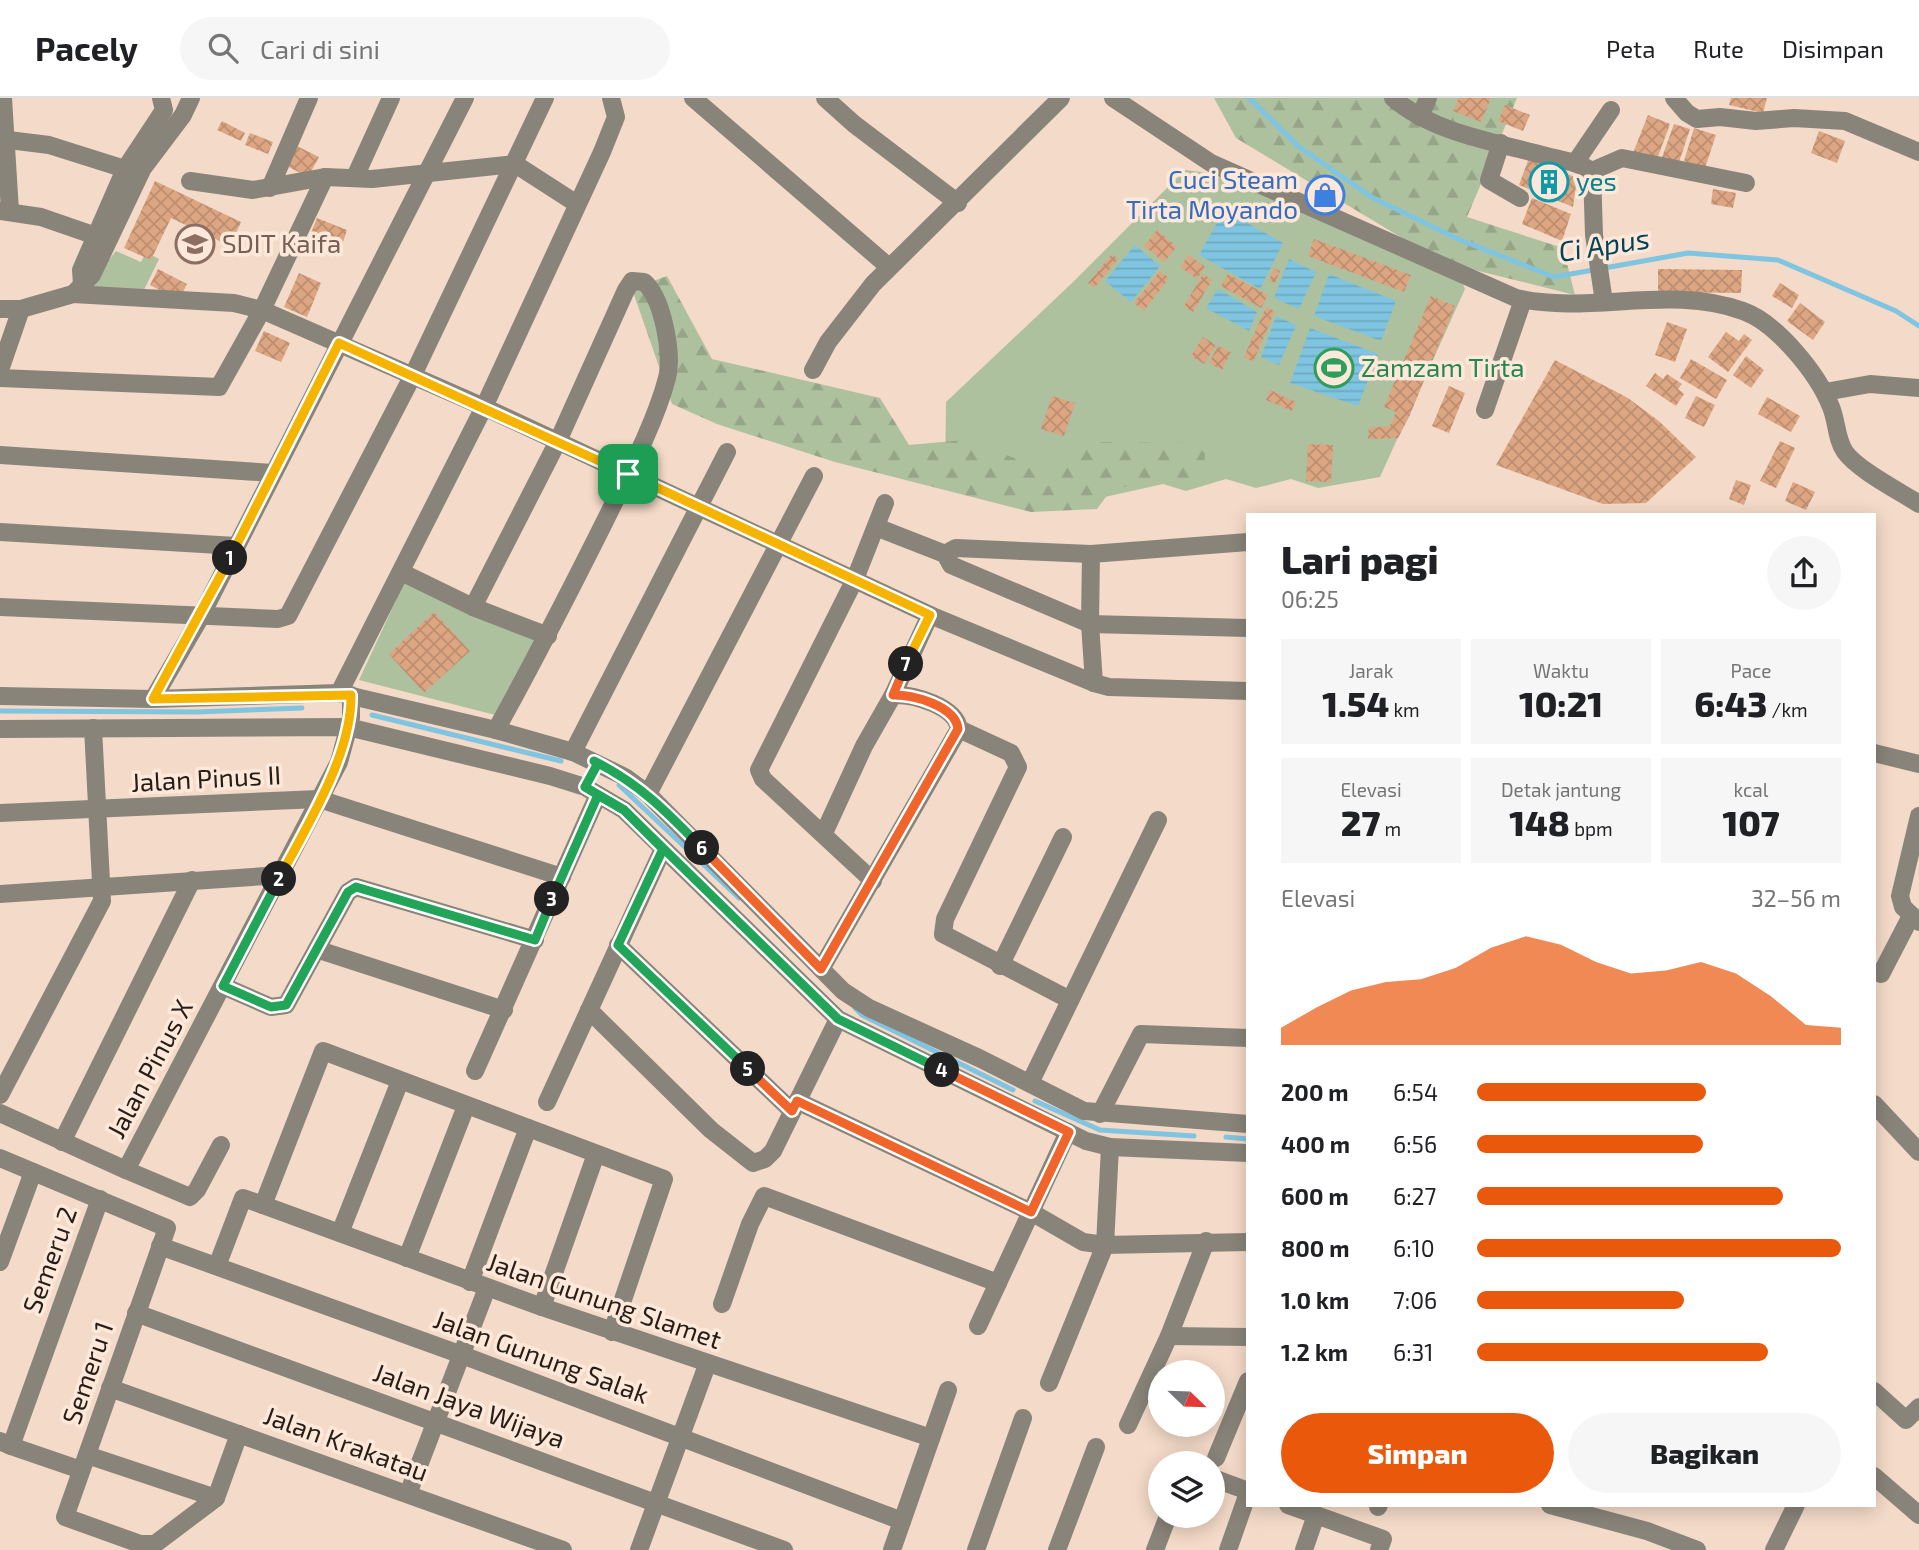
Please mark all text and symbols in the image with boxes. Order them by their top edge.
search box [180,17,670,80]
text: Pacely [35,28,138,68]
icon: search [204,29,242,67]
text: Cari di sini [260,33,380,64]
text: Peta [1606,34,1655,63]
text: Rute [1693,34,1744,63]
text: Disimpan [1782,34,1884,63]
building icon: yes [1528,161,1570,203]
place label: Cuci Steam Tirta Moyando [1126,163,1298,224]
place label: yes [1576,165,1617,196]
shop icon: Cuci Steam Tirta Moyando [1304,174,1346,216]
water label: Ci Apus [1556,220,1652,268]
school or university icon: SDIT Kaifa [174,223,216,265]
place label: SDIT Kaifa [222,227,341,258]
sports icon: Zamzam Tirta [1313,347,1355,389]
place label: Zamzam Tirta [1361,351,1524,382]
pin [598,444,658,504]
icon: arrive [609,455,647,493]
text: Lari pagi [1281,536,1439,582]
button: share [1767,536,1841,610]
pin: 1 [212,540,247,575]
text: 1 [225,546,234,569]
text: 06:25 [1281,585,1339,613]
pin: 7 [888,646,923,682]
text: 7 [900,652,911,675]
text: Jarak [1349,659,1393,682]
text: Waktu [1533,659,1589,682]
text: Pace [1731,659,1771,682]
text: 1.54 [1322,682,1389,724]
text: 10:21 [1519,682,1603,724]
text: 6:43 [1694,682,1767,724]
text: km [1389,698,1420,721]
text: /km [1767,698,1808,721]
street label: Jalan Pinus II [130,758,282,797]
text: Elevasi [1340,778,1402,801]
text: Detak jantung [1501,778,1621,801]
text: kcal [1734,778,1768,801]
text: 27 [1341,801,1380,843]
text: 148 [1509,801,1570,843]
text: 107 [1722,801,1780,843]
text: m [1380,817,1401,840]
text: bpm [1570,817,1613,840]
pin: 6 [684,830,720,866]
text: 6 [696,836,707,859]
pin: 2 [262,862,296,896]
text: 2 [273,867,284,890]
pin: 3 [534,882,570,916]
text: Elevasi [1281,884,1355,912]
text: 32–56 m [1751,884,1841,912]
text: 3 [546,887,557,910]
street label: Jalan Pinus X [99,994,198,1143]
pin: 5 [730,1052,766,1086]
pin: 4 [925,1052,960,1088]
text: 5 [742,1057,753,1080]
text: 4 [935,1058,948,1081]
text: 200 m [1281,1078,1349,1106]
text: 6:54 [1393,1078,1438,1106]
text: 400 m [1281,1130,1350,1158]
text: 6:56 [1393,1130,1437,1158]
text: 600 m [1281,1182,1349,1210]
text: 6:27 [1393,1182,1436,1210]
street label: Semeru 2 [15,1202,82,1317]
text: 800 m [1281,1234,1350,1262]
text: 6:10 [1393,1234,1435,1262]
street label: Jalan Gunung Slamet [483,1245,726,1354]
text: 1.0 km [1281,1286,1349,1314]
text: 7:06 [1393,1286,1437,1314]
street label: Jalan Gunung Salak [430,1302,653,1409]
street label: Semeru 1 [55,1317,119,1428]
text: 1.2 km [1281,1338,1348,1366]
text: 6:31 [1393,1338,1434,1366]
street label: Jalan Jaya Wijaya [369,1356,570,1454]
north arrow [1148,1360,1225,1437]
map controls [1148,1360,1225,1528]
street label: Jalan Krakatau [260,1399,433,1487]
button: Simpan [1281,1413,1554,1493]
button: Bagikan [1568,1413,1841,1493]
button: layers [1148,1451,1225,1528]

